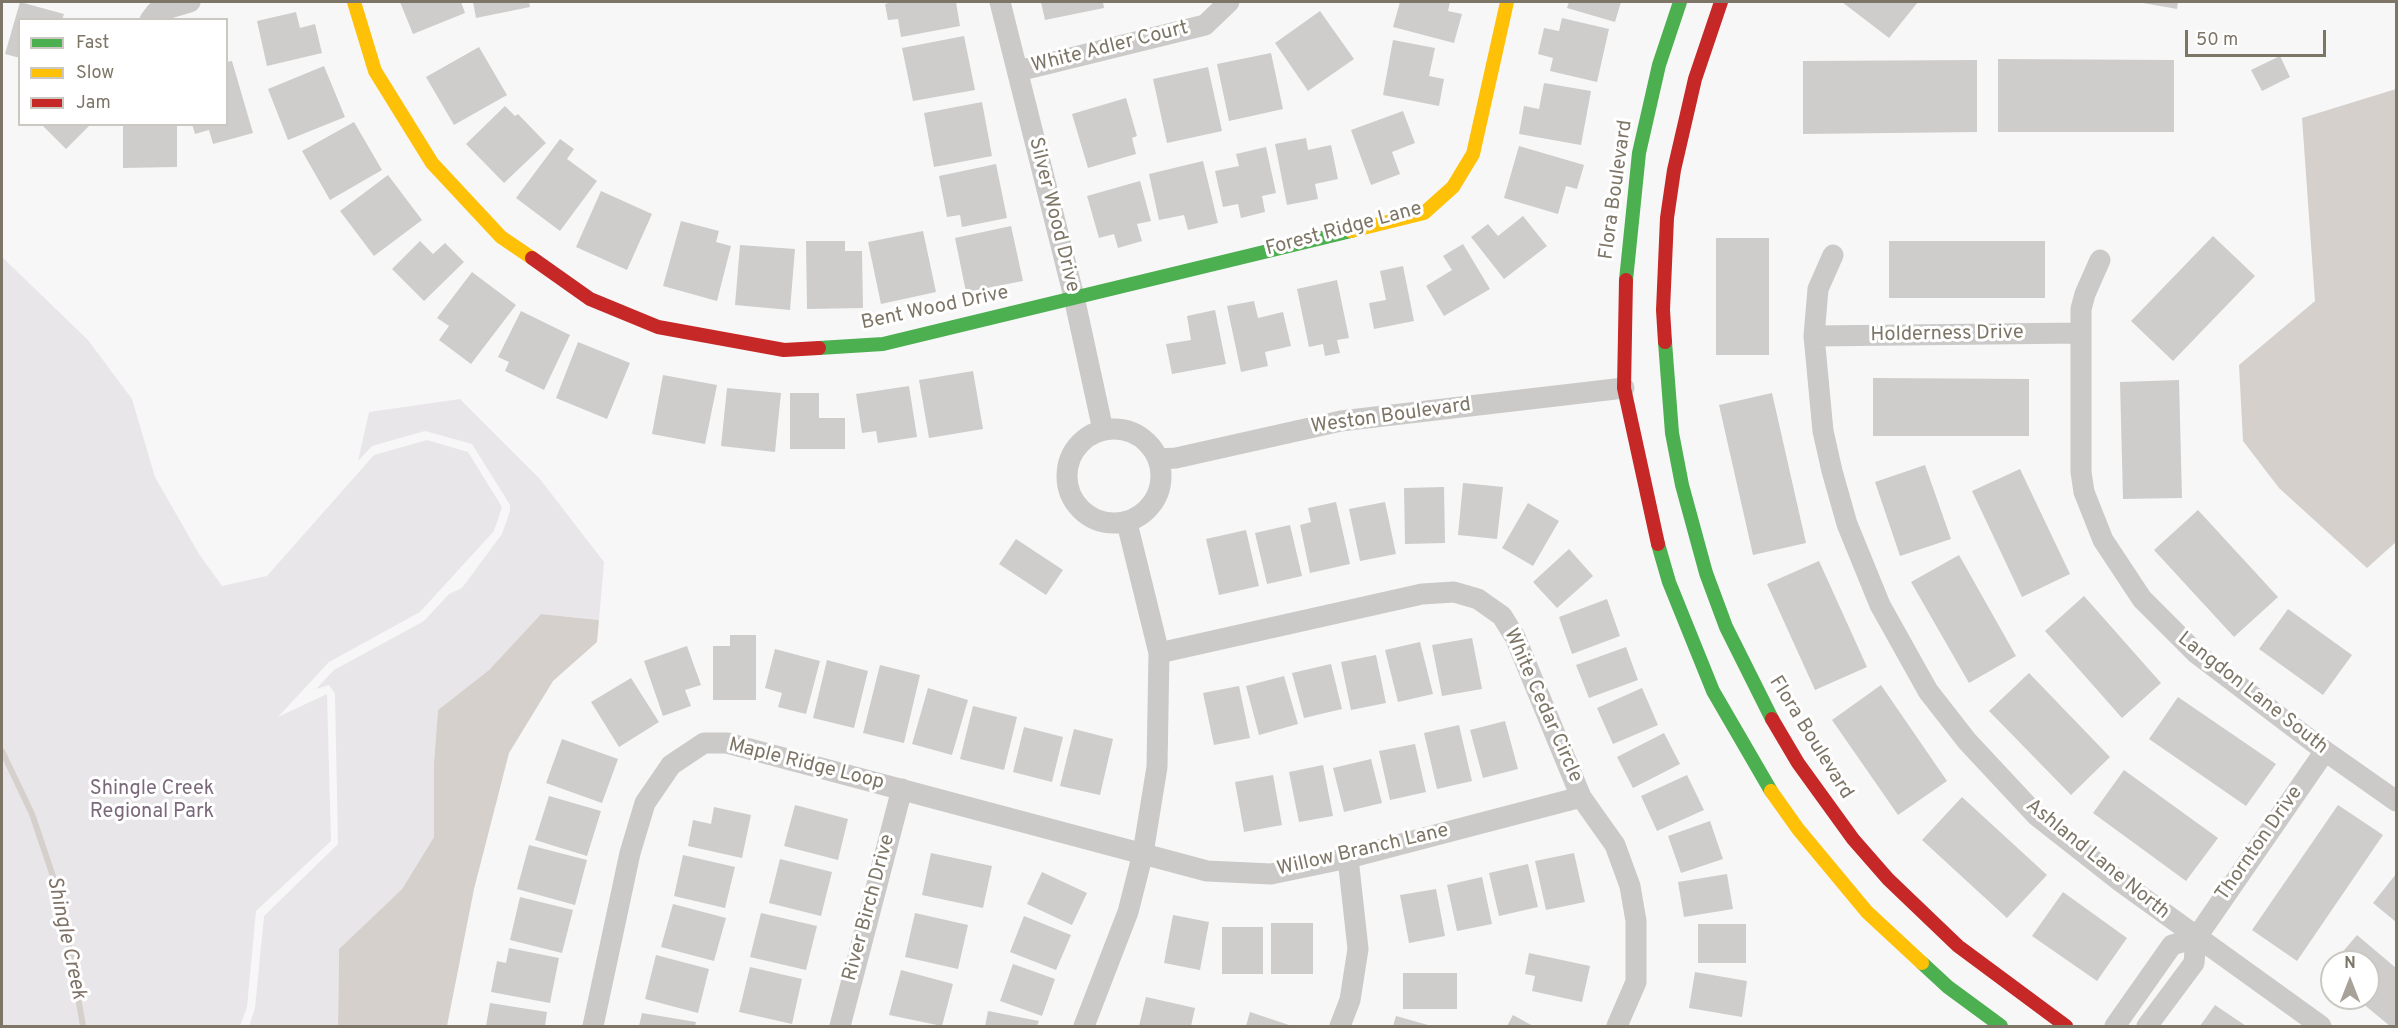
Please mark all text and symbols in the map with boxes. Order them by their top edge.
street label: White Adler Court [1029,17,1191,79]
legend [18,18,228,126]
scale bar [2188,18,2329,56]
text: 50 m [2196,29,2238,52]
text: Fast [76,32,109,55]
text: Slow [76,62,114,85]
text: Jam [76,92,111,115]
street label: Flora Boulevard [1595,119,1639,261]
street label: Silver Wood Drive [1022,135,1084,295]
street label: Forest Ridge Lane [1263,198,1425,262]
street label: Bent Wood Drive [859,282,1011,336]
street label: Holderness Drive [1870,322,2024,348]
street label: Weston Boulevard [1310,394,1472,440]
street label: White Cedar Circle [1497,625,1587,787]
street label: Langdon Lane South [2172,628,2332,760]
street label: Flora Boulevard [1763,672,1857,804]
street label: Maple Ridge Loop [726,734,886,796]
park label: Shingle Creek Regional Park [90,778,214,825]
street label: Thornton Drive [2212,782,2308,906]
street label: Ashland Lane North [2020,795,2174,925]
street label: Willow Branch Lane [1275,820,1451,882]
street label: River Birch Drive [839,832,901,984]
water label: Shingle Creek [40,874,90,1002]
north arrow [2320,950,2380,1010]
text: N [2344,954,2356,974]

